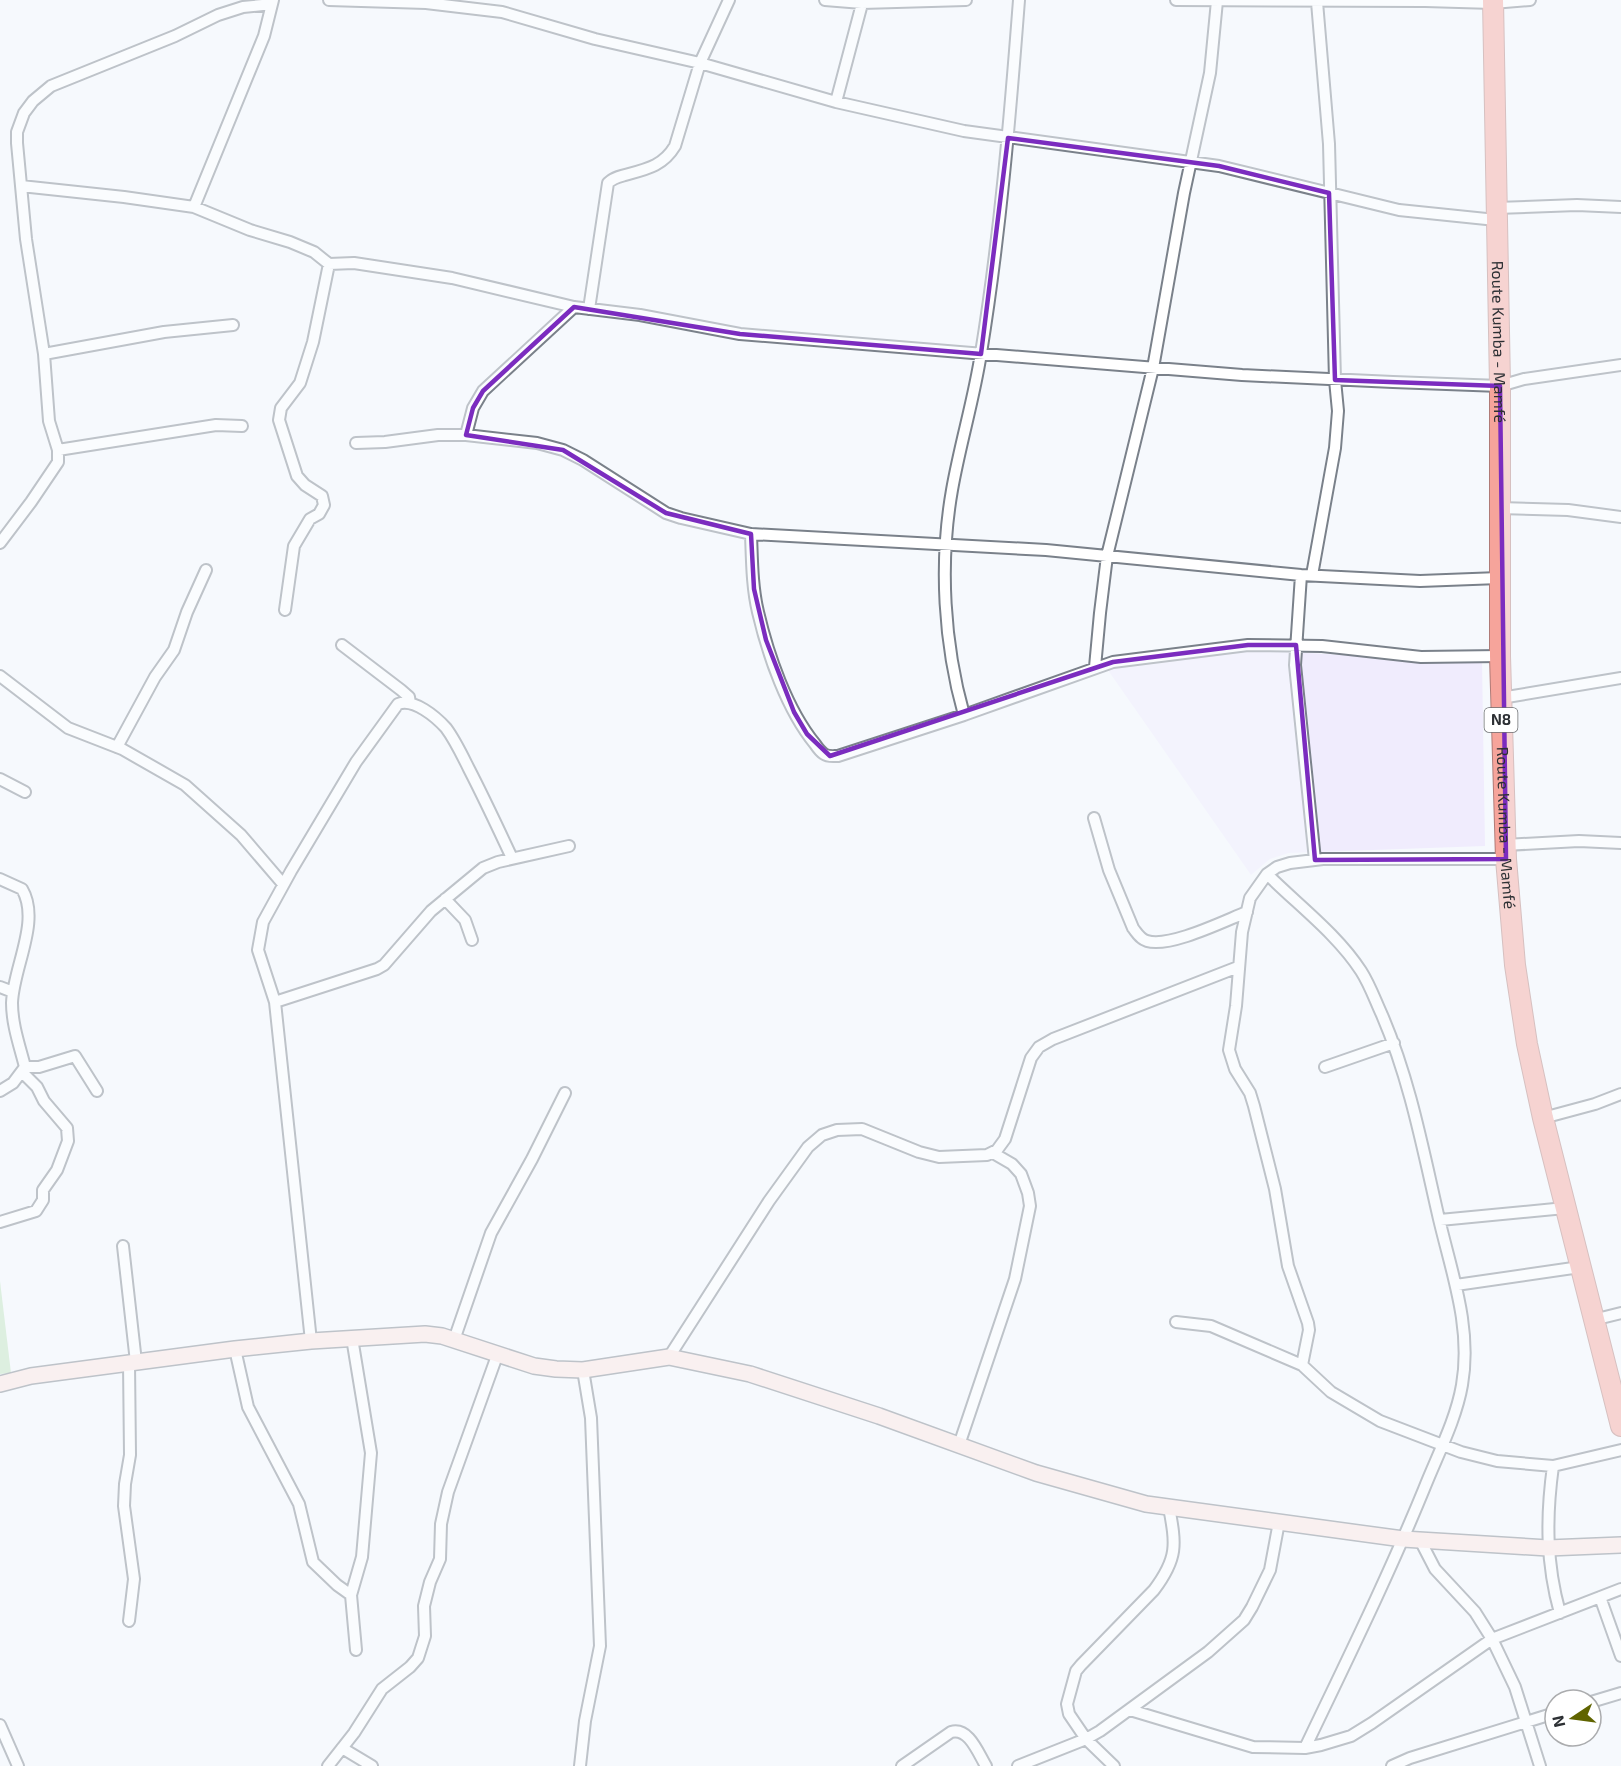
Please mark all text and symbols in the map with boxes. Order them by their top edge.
street label: Route Kumba - Mamfé [1489,260,1510,423]
road number: N8 [1484,708,1518,732]
street label: Route Kumba - Mamfé [1494,746,1520,910]
north arrow [1543,1688,1603,1748]
text: N [1547,1714,1568,1729]

